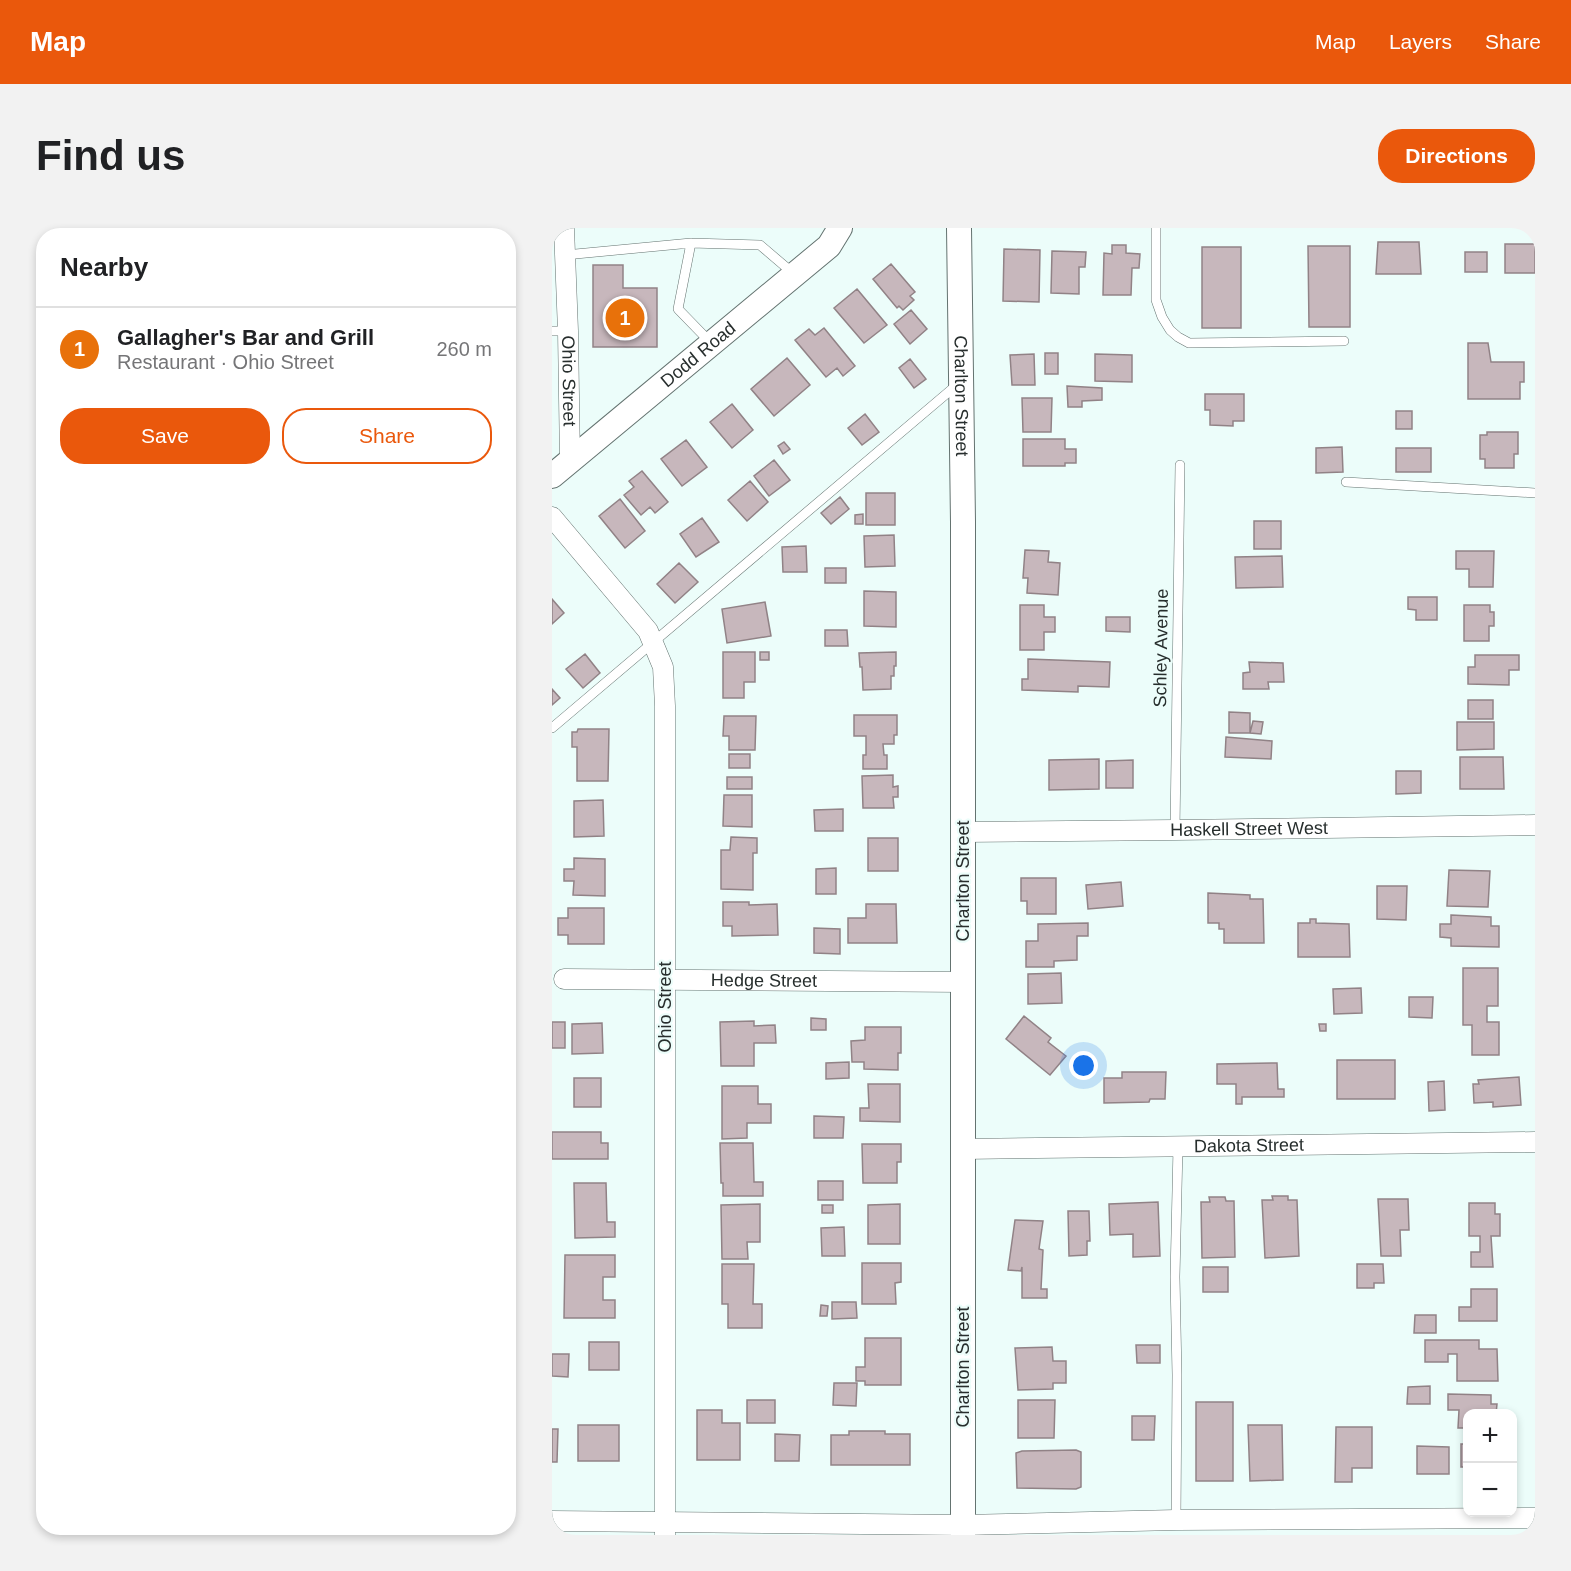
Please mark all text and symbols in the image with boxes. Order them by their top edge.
text: Map [30,26,86,57]
text: Map [1315,30,1356,53]
text: Layers [1389,30,1452,53]
text: Share [1485,30,1541,53]
button: Directions [1378,129,1535,183]
text: Find us [36,132,185,179]
text: Nearby [60,252,148,282]
pin: 1 [606,296,644,340]
street label: Dodd Road [657,318,740,391]
text: Gallagher's Bar and Grill [117,325,374,350]
street label: Ohio Street [558,335,579,427]
street label: Charlton Street [950,335,972,457]
text: 1 [74,338,85,360]
text: 260 m [436,338,492,360]
text: Restaurant · Ohio Street [117,351,334,373]
button: Save [60,408,270,464]
button: Share [282,408,492,464]
street label: Schley Avenue [1150,588,1172,708]
street label: Haskell Street West [1170,818,1328,840]
street label: Charlton Street [953,820,973,942]
street label: Ohio Street [655,961,675,1053]
street label: Hedge Street [711,970,817,991]
your location [1069,1051,1098,1080]
street label: Dakota Street [1194,1135,1304,1156]
street label: Charlton Street [953,1306,973,1428]
map controls [1463,1409,1517,1517]
button: + [1463,1409,1517,1463]
button: − [1463,1463,1517,1517]

